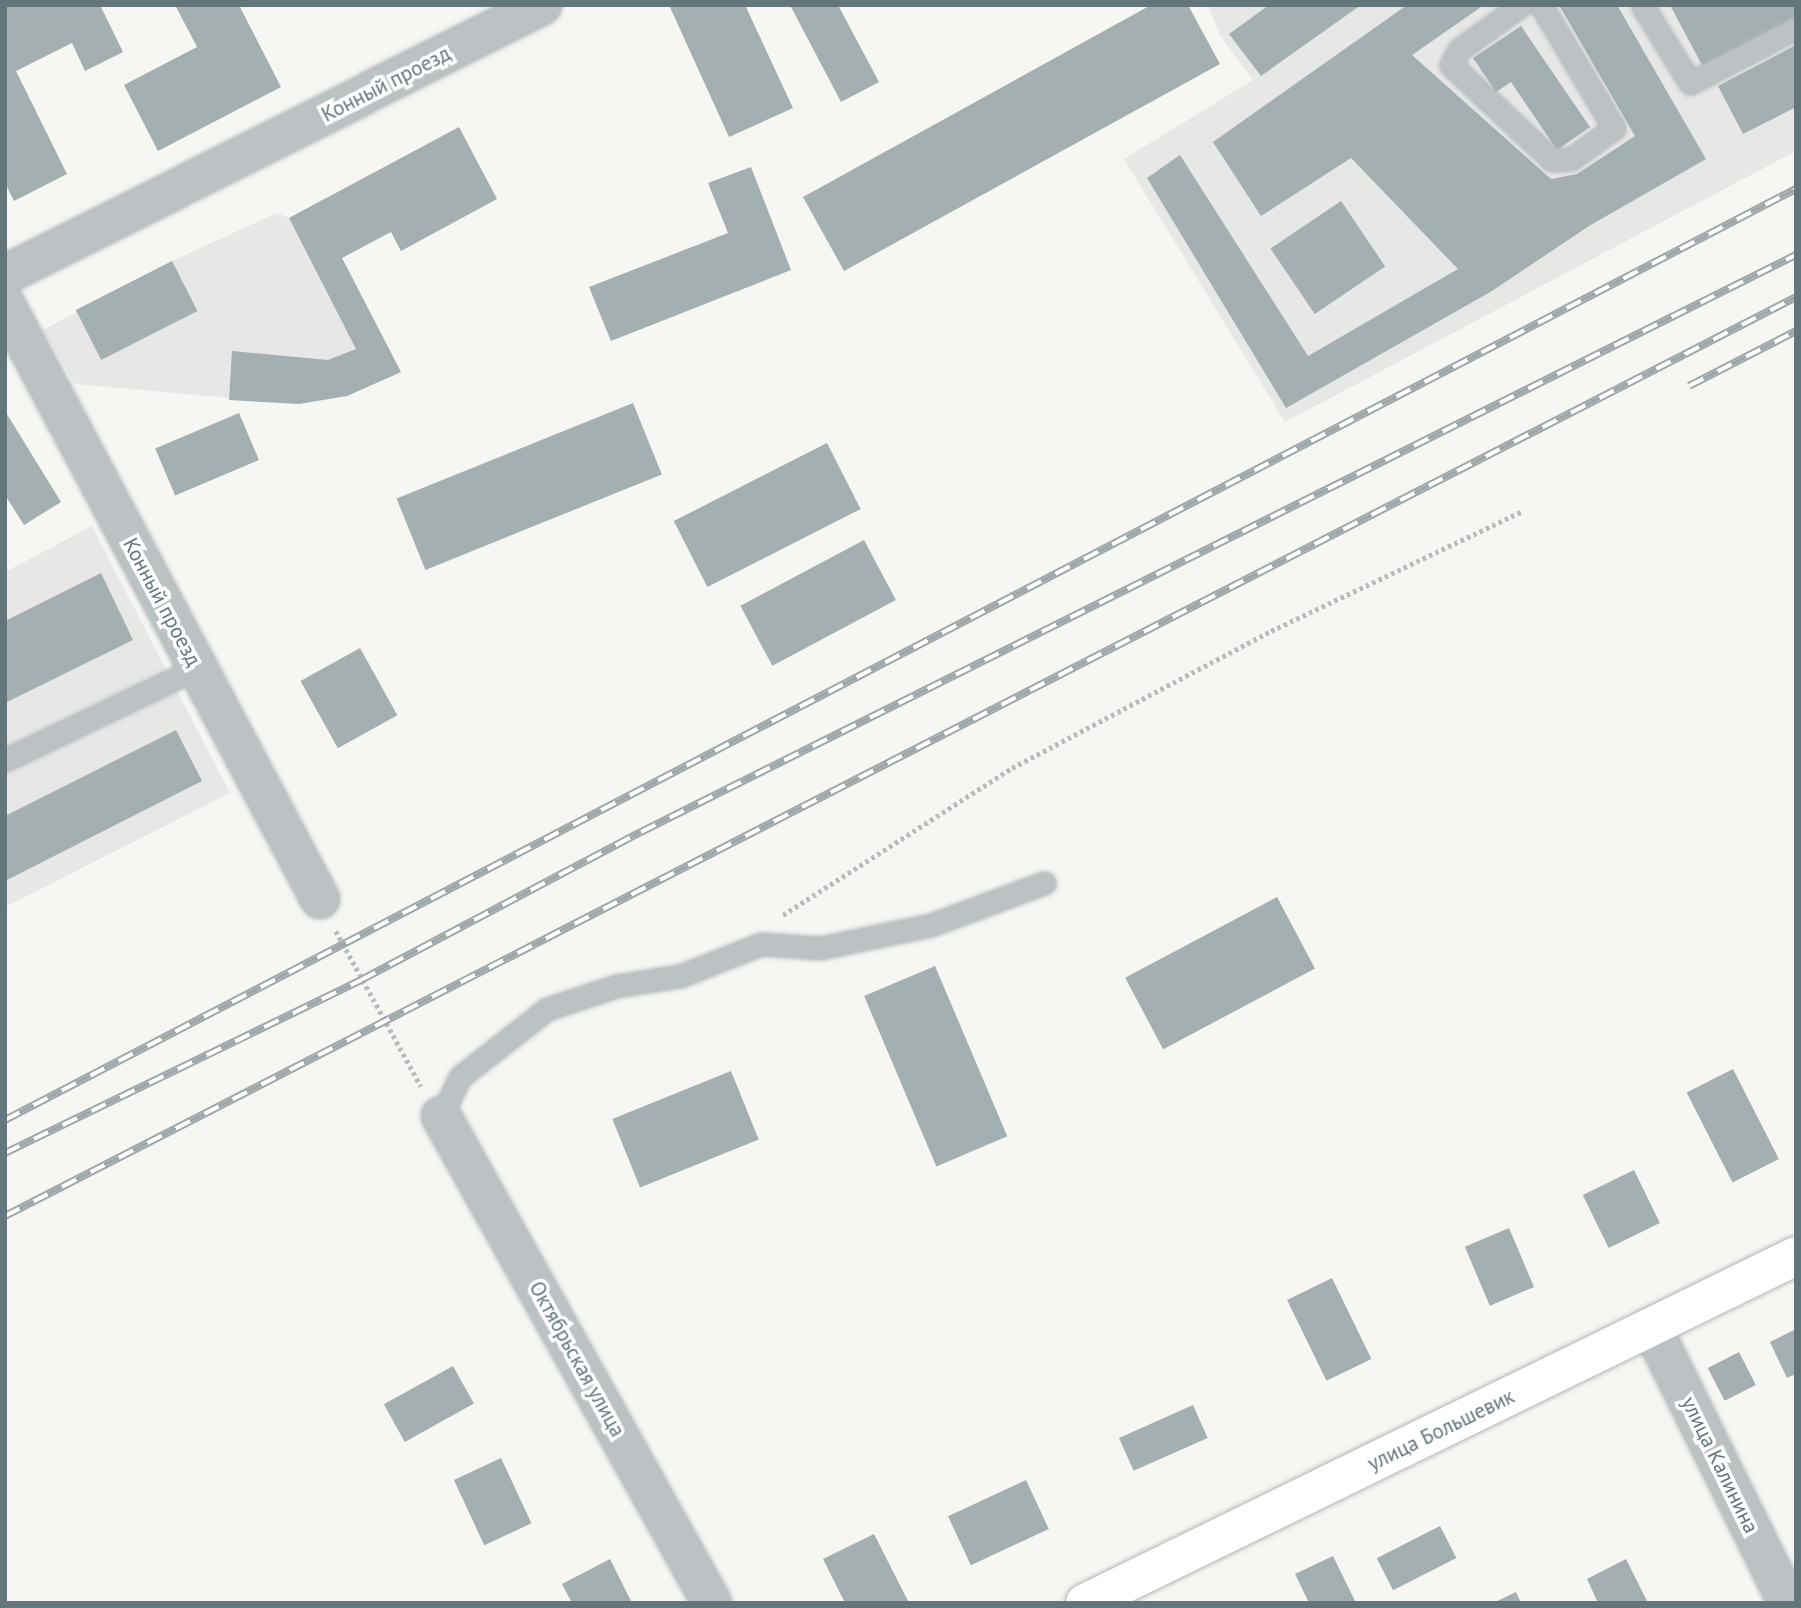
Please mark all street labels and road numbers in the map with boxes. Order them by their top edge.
street label: Конный проезд [317,41,455,127]
street label: Конный проезд [118,534,206,670]
street label: Октябрьская улица [524,1277,630,1441]
street label: улица Большевик [1364,1384,1518,1476]
street label: улица Калинина [1676,1393,1764,1537]

